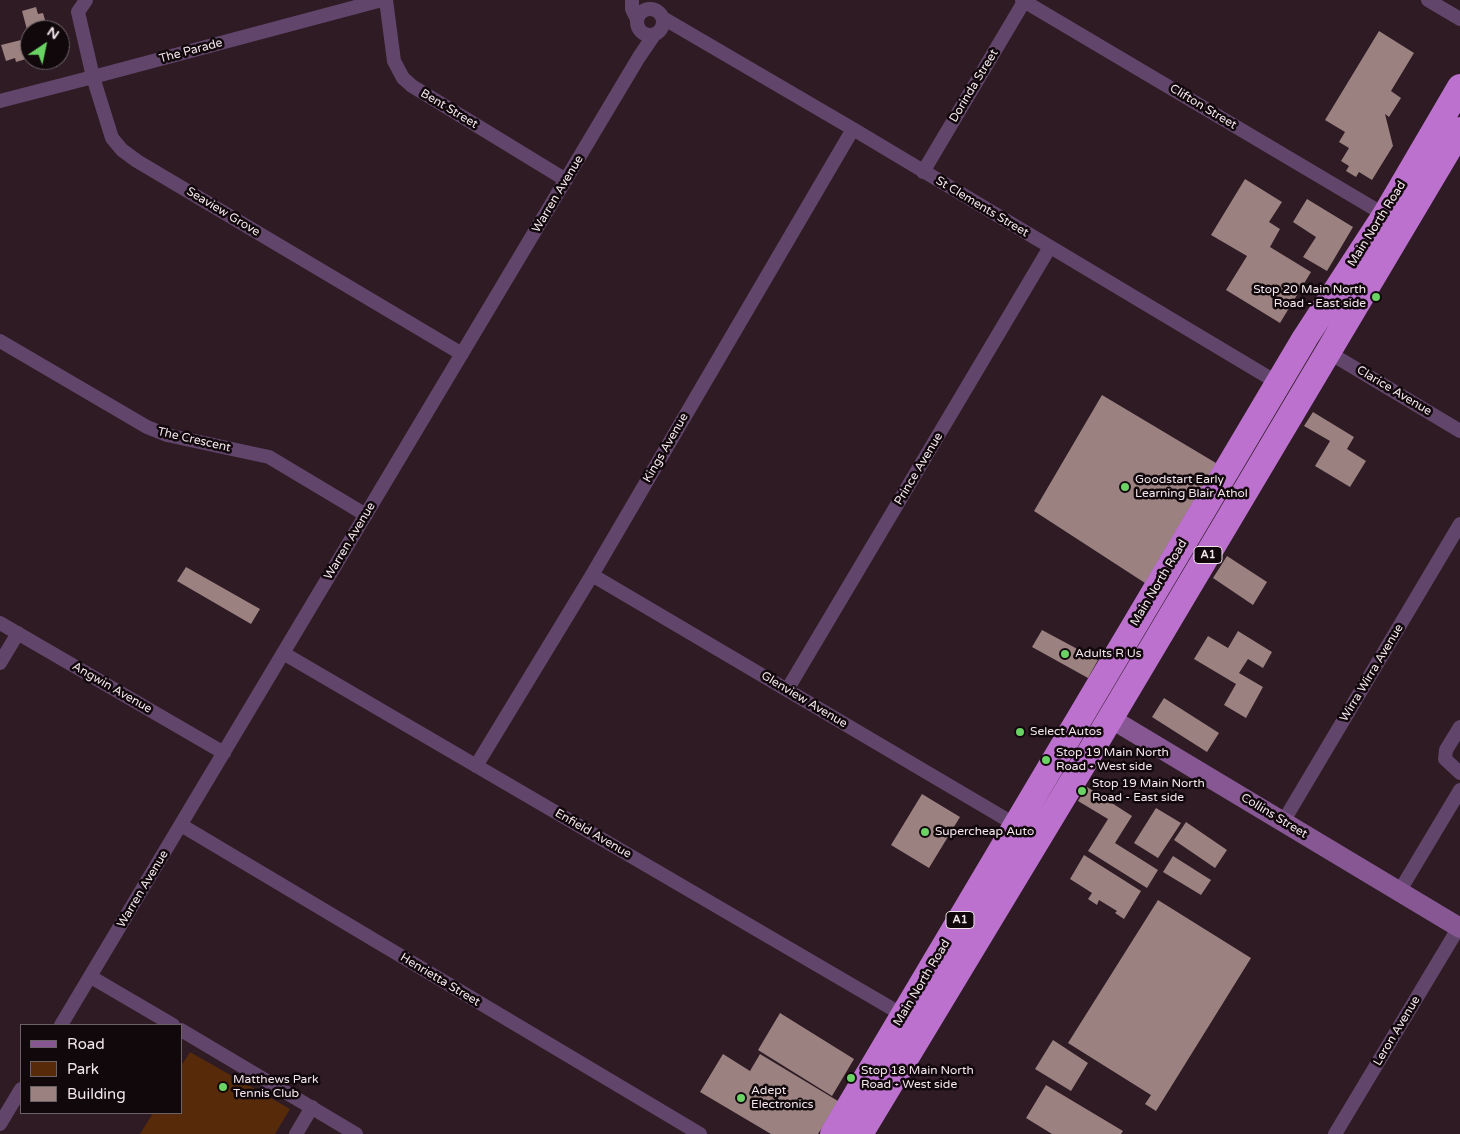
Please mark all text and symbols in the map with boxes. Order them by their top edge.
north arrow [20,20,70,70]
text: N [44,23,63,43]
street label: The Parade [158,36,224,66]
street label: Dorinda Street [947,47,1001,125]
street label: Clifton Street [1167,81,1239,133]
street label: Bent Street [418,86,480,132]
street label: Warren Avenue [529,153,587,235]
street label: St Clements Street [933,174,1031,240]
street label: Main North Road [1345,179,1409,269]
street label: Seaview Grove [184,184,262,240]
place label: Stop 20 Main North Road - East side [1253,283,1366,311]
marker: Stop 20 Main North Road - East side [1370,291,1382,303]
street label: Clarice Avenue [1354,363,1434,419]
street label: Kings Avenue [640,411,692,485]
street label: The Crescent [156,425,232,455]
street label: Prince Avenue [892,430,946,508]
place label: Goodstart Early Learning Blair Athol [1135,473,1248,501]
marker: Goodstart Early Learning Blair Athol [1119,481,1131,493]
street label: Warren Avenue [321,500,379,582]
street label: Main North Road [1128,537,1190,629]
road number: A1 [1194,546,1222,564]
street label: Wirra Wirra Avenue [1337,622,1407,724]
place label: Adults R Us [1075,647,1141,661]
marker: Adults R Us [1059,648,1071,660]
street label: Angwin Avenue [70,659,154,717]
street label: Glenview Avenue [758,669,850,731]
place label: Select Autos [1030,725,1102,739]
marker: Select Autos [1014,726,1026,738]
place label: Stop 19 Main North Road - West side [1056,746,1169,774]
marker: Stop 19 Main North Road - West side [1040,754,1052,766]
place label: Stop 19 Main North Road - East side [1092,777,1205,805]
marker: Stop 19 Main North Road - East side [1076,785,1088,797]
street label: Collins Street [1238,791,1310,841]
street label: Enfield Avenue [552,806,634,862]
place label: Supercheap Auto [935,825,1034,839]
marker: Supercheap Auto [919,826,931,838]
street label: Warren Avenue [114,848,172,930]
road number: A1 [946,912,974,928]
street label: Main North Road [891,937,953,1029]
street label: Henrietta Street [397,950,483,1010]
street label: Leron Avenue [1371,994,1423,1068]
legend [20,1024,182,1114]
text: Road [67,1035,105,1053]
text: Park [67,1060,99,1078]
place label: Stop 18 Main North Road - West side [861,1064,974,1092]
marker: Stop 18 Main North Road - West side [845,1072,857,1084]
place label: Matthews Park Tennis Club [233,1073,318,1101]
marker: Matthews Park Tennis Club [217,1081,229,1093]
place label: Adept Electronics [751,1084,814,1112]
text: Building [67,1085,126,1103]
marker: Adept Electronics [735,1092,747,1104]

